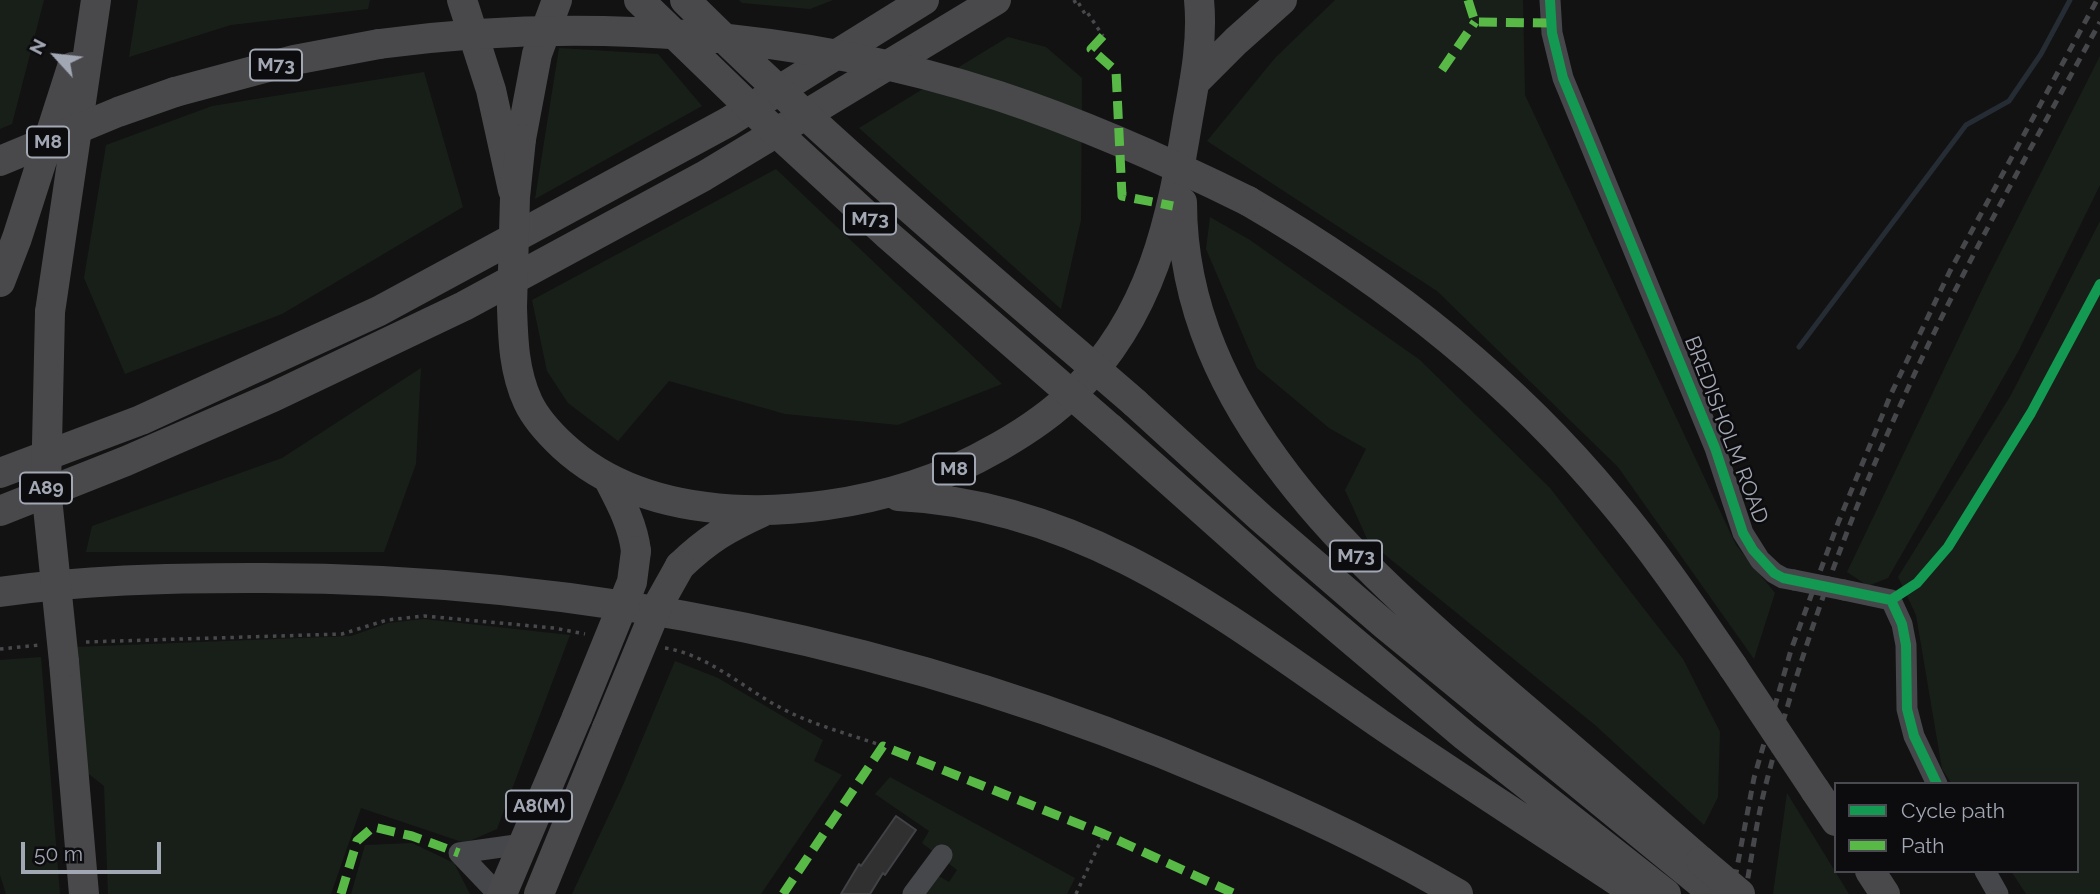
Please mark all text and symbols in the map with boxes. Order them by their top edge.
north arrow [21,21,91,91]
text: N [24,35,50,58]
road number: M73 [250,50,302,80]
road number: M8 [27,126,69,158]
road number: M73 [844,204,896,234]
street label: BREDISHOLM ROAD [1679,333,1773,527]
road number: M8 [933,454,975,484]
road number: A89 [20,472,72,503]
road number: M73 [1330,540,1382,572]
legend [1834,782,2079,873]
road number: A8(M) [506,790,572,821]
text: Cycle path [1901,798,2005,823]
scale bar [24,828,164,872]
text: Path [1901,833,1945,858]
text: 50 m [34,841,83,866]

